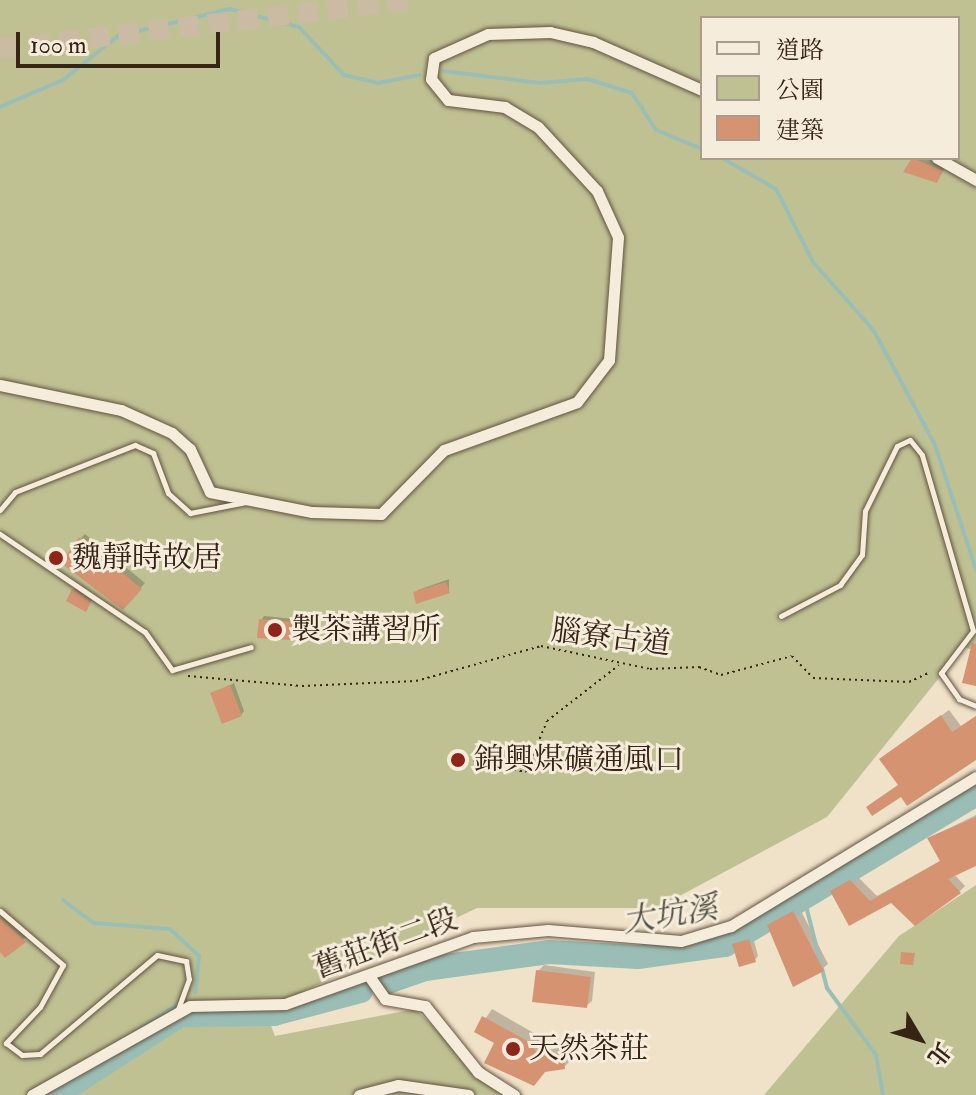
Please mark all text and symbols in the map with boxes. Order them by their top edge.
scale bar [20,16,224,66]
legend [700,16,960,160]
text: 100 m [30,30,87,61]
text: 道路 [776,35,824,66]
text: 公園 [776,75,824,106]
text: 建築 [776,115,824,146]
place label: 魏靜時故居 [72,540,222,576]
marker: 魏靜時故居 [47,549,65,567]
place label: 製茶講習所 [291,612,441,648]
street label: 腦寮古道 [549,613,673,663]
marker: 製茶講習所 [266,621,284,639]
place label: 錦興煤礦通風口 [474,742,684,778]
marker: 錦興煤礦通風口 [449,751,467,769]
water label: 大坑溪 [620,889,720,941]
street label: 舊莊街二段 [309,901,463,987]
north arrow [880,999,960,1079]
place label: 天然茶莊 [529,1031,649,1067]
text: 北 [921,1036,957,1071]
marker: 天然茶莊 [504,1040,522,1058]

